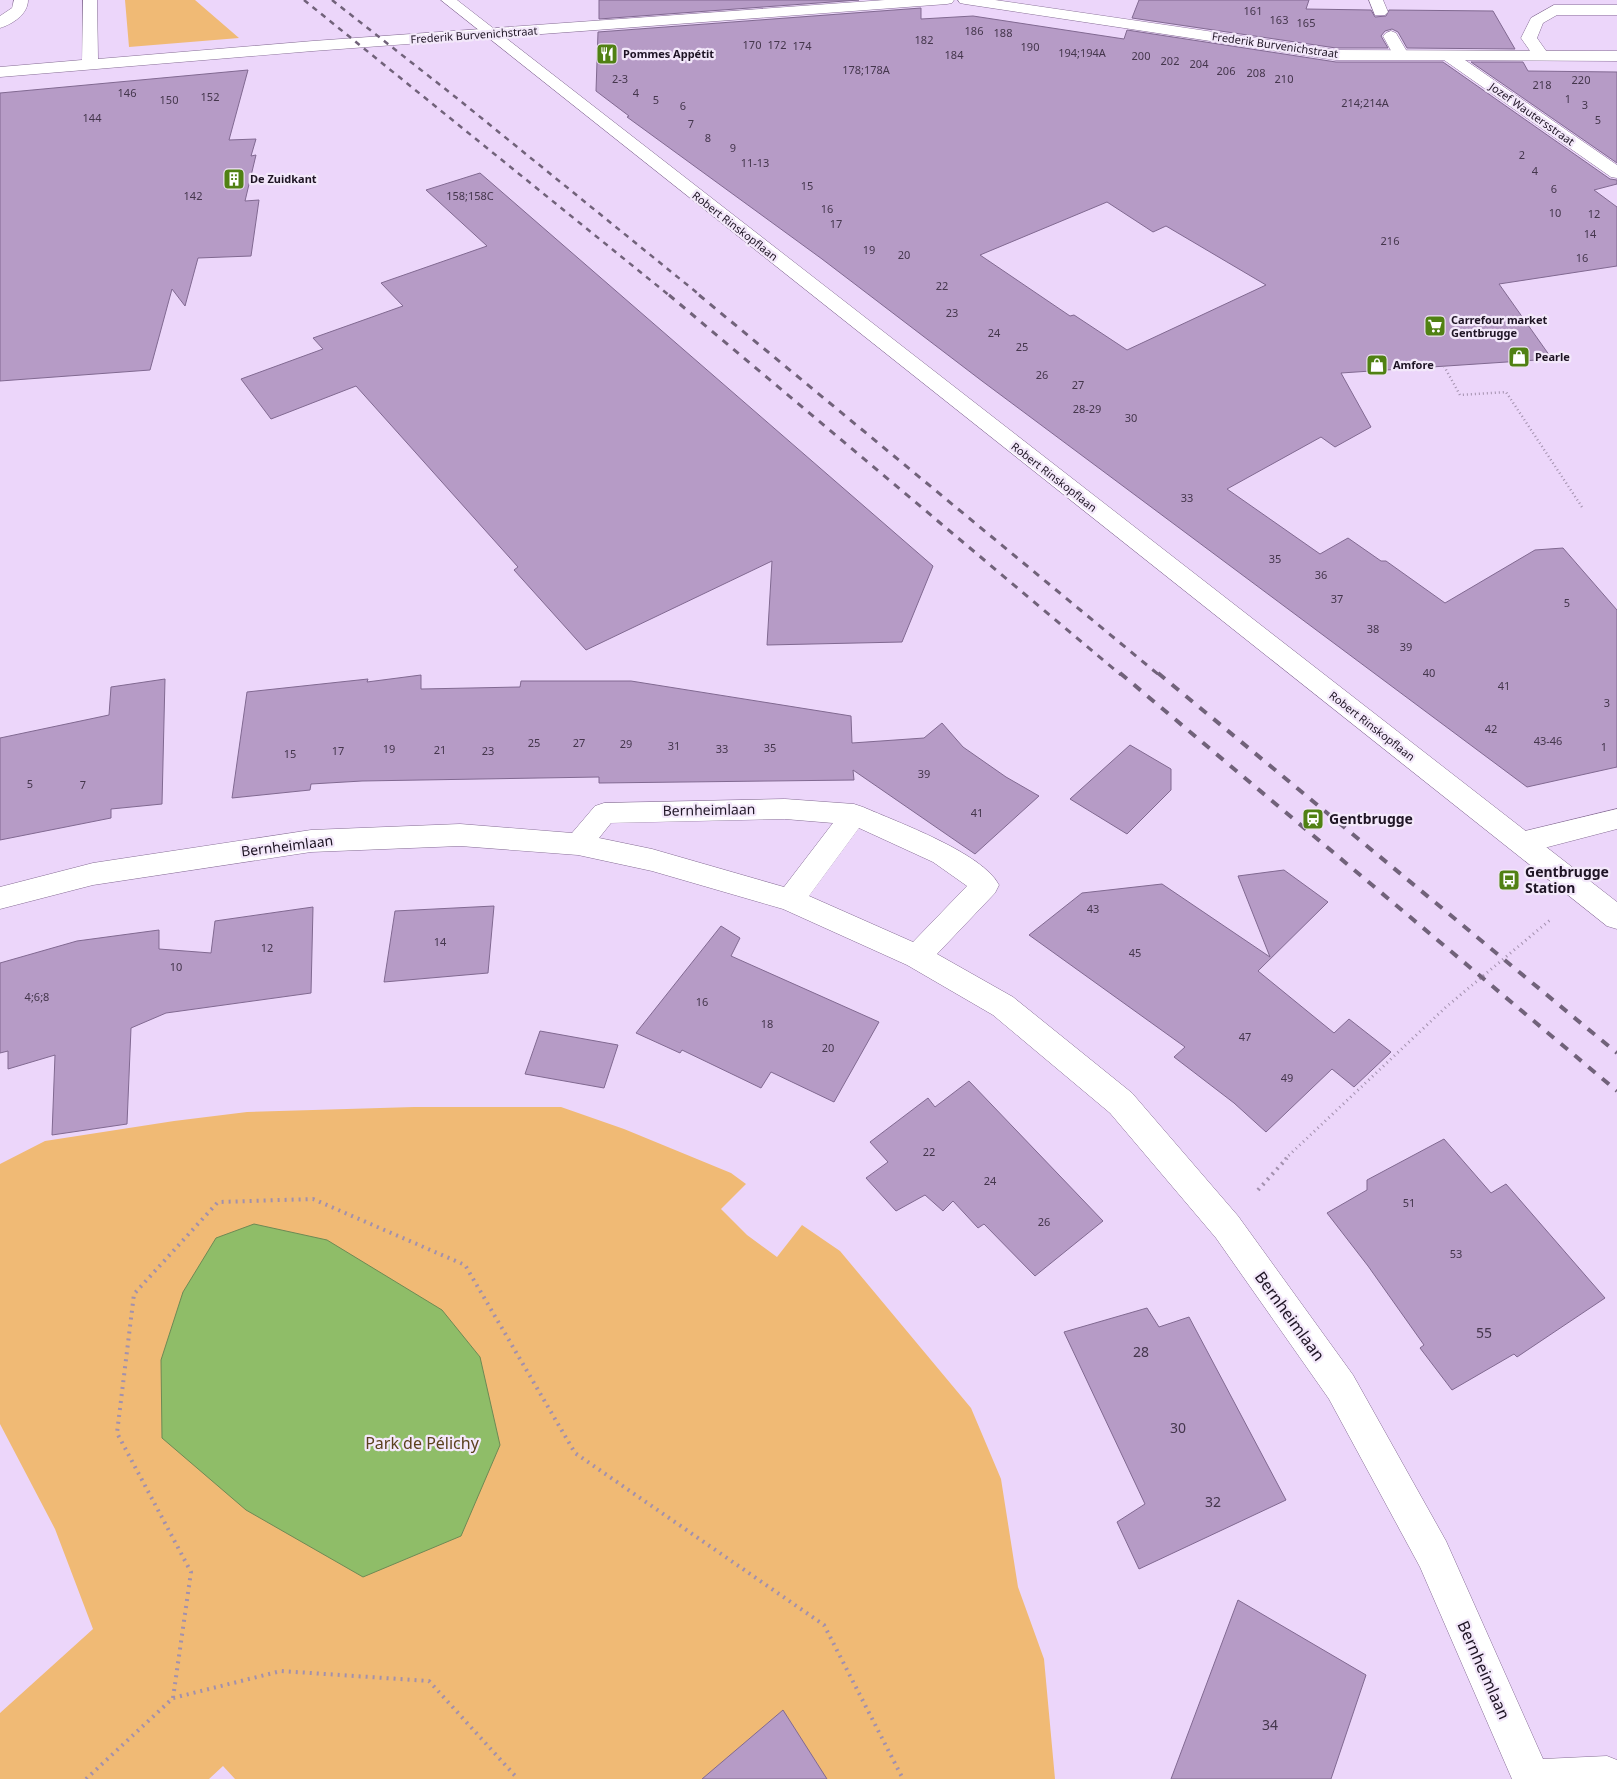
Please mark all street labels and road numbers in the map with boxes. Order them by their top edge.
street label: Frederik Burvenichstraat [410,23,538,46]
street label: Frederik Burvenichstraat [1211,28,1339,61]
street label: Jozef Wautersstraat [1486,78,1578,149]
street label: Robert Rinskopflaan [689,187,781,264]
street label: Robert Rinskopflaan [1008,438,1100,515]
street label: Robert Rinskopflaan [1326,687,1418,764]
street label: Bernheimlaan [663,799,755,820]
street label: Bernheimlaan [240,830,334,861]
street label: Bernheimlaan [1250,1267,1330,1365]
street label: Bernheimlaan [1452,1617,1516,1723]

